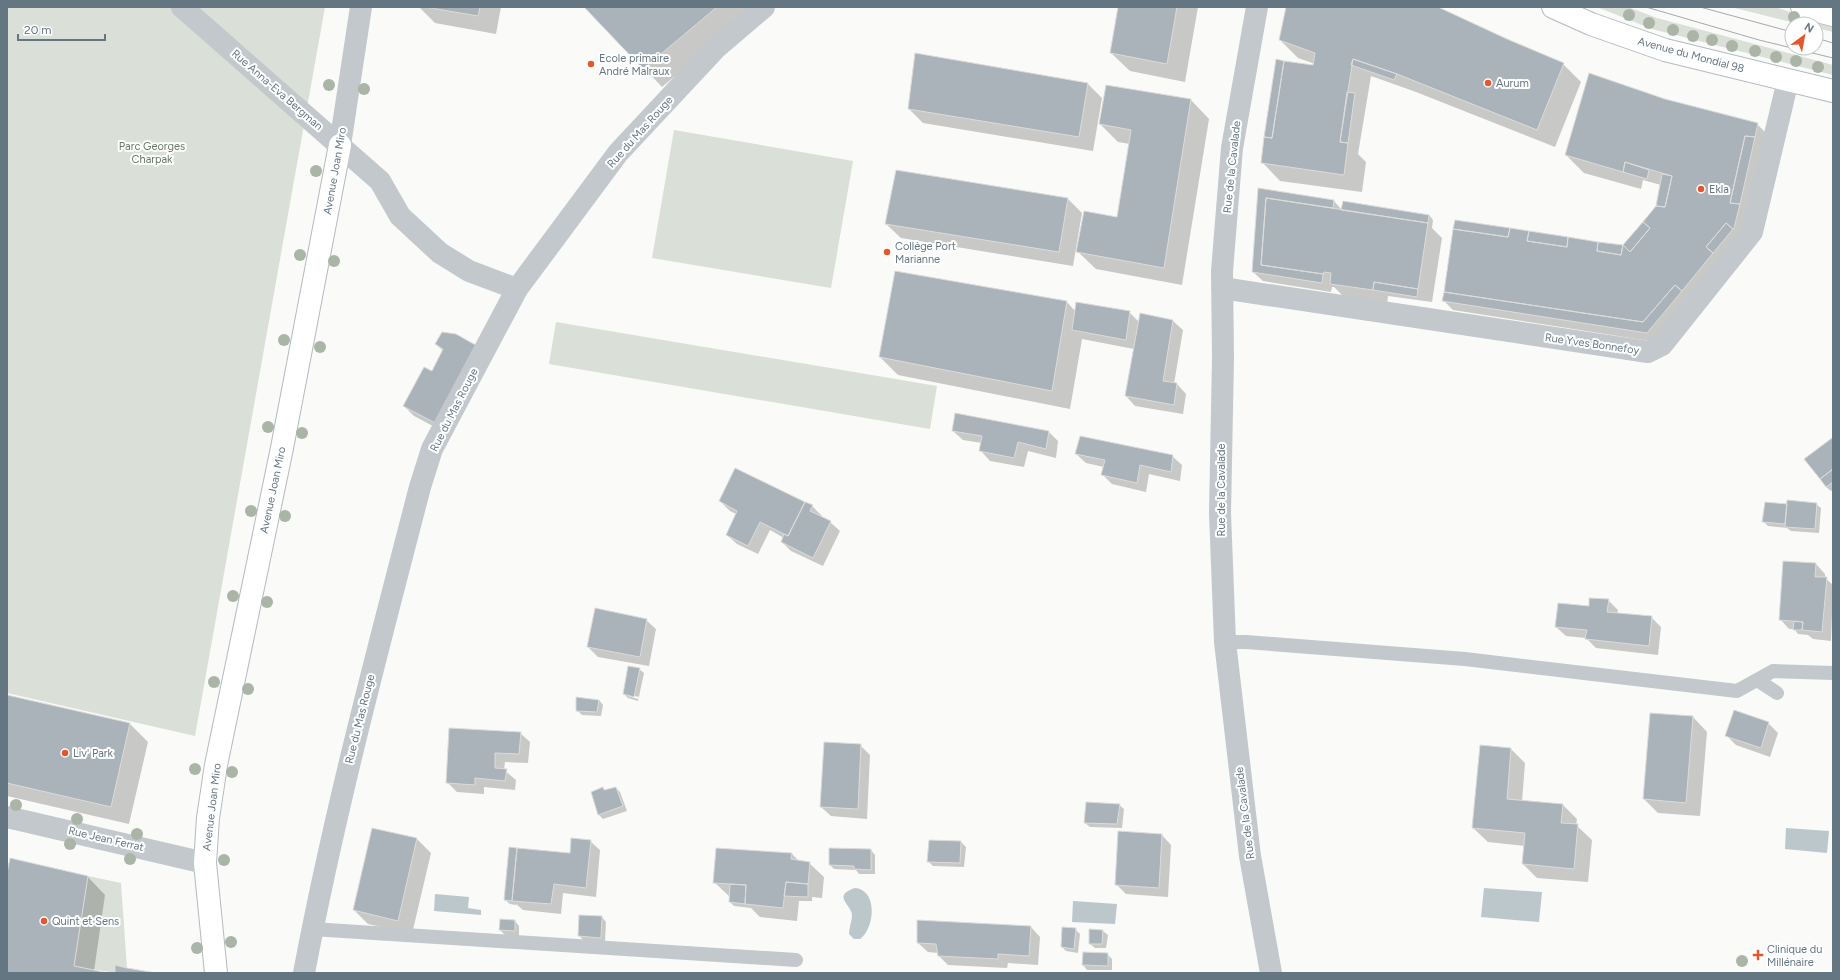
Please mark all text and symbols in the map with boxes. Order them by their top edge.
scale bar [18,16,105,42]
north arrow [1784,16,1824,56]
text: N [1802,20,1816,36]
text: 20 m [24,23,52,37]
street label: Avenue du Mondial 98 [1636,35,1746,76]
street label: Rue Anna-Eva Bergman [229,47,325,133]
place label: Ecole primaire André Malraux [599,52,670,78]
marker: Ecole primaire André Malraux [586,59,596,69]
place label: Aurum [1496,77,1529,90]
marker: Aurum [1483,78,1493,88]
street label: Rue du Mas Rouge [604,94,676,170]
street label: Rue de la Cavalade [1221,120,1243,214]
street label: Avenue Joan Miro [321,126,349,216]
park label: Parc Georges Charpak [119,140,185,166]
place label: Ekla [1709,183,1729,196]
marker: Ekla [1696,184,1706,194]
place label: Collège Port Marianne [895,240,956,266]
marker: Collège Port Marianne [882,247,892,257]
street label: Rue Yves Bonnefoy [1544,331,1640,357]
street label: Rue du Mas Rouge [427,366,481,454]
street label: Rue de la Cavalade [1215,444,1228,536]
street label: Avenue Joan Miro [257,445,289,535]
street label: Rue du Mas Rouge [343,673,377,765]
place label: Liv' Park [73,747,113,760]
marker: Liv' Park [60,748,70,758]
street label: Avenue Joan Miro [200,762,224,852]
street label: Rue de la Cavalade [1233,766,1257,860]
street label: Rue Jean Ferrat [67,824,145,854]
place label: Quint et Sens [52,915,119,928]
marker: Quint et Sens [39,916,49,926]
place label: Clinique du Millénaire [1767,943,1822,969]
marker: Clinique du Millénaire [1752,949,1764,961]

